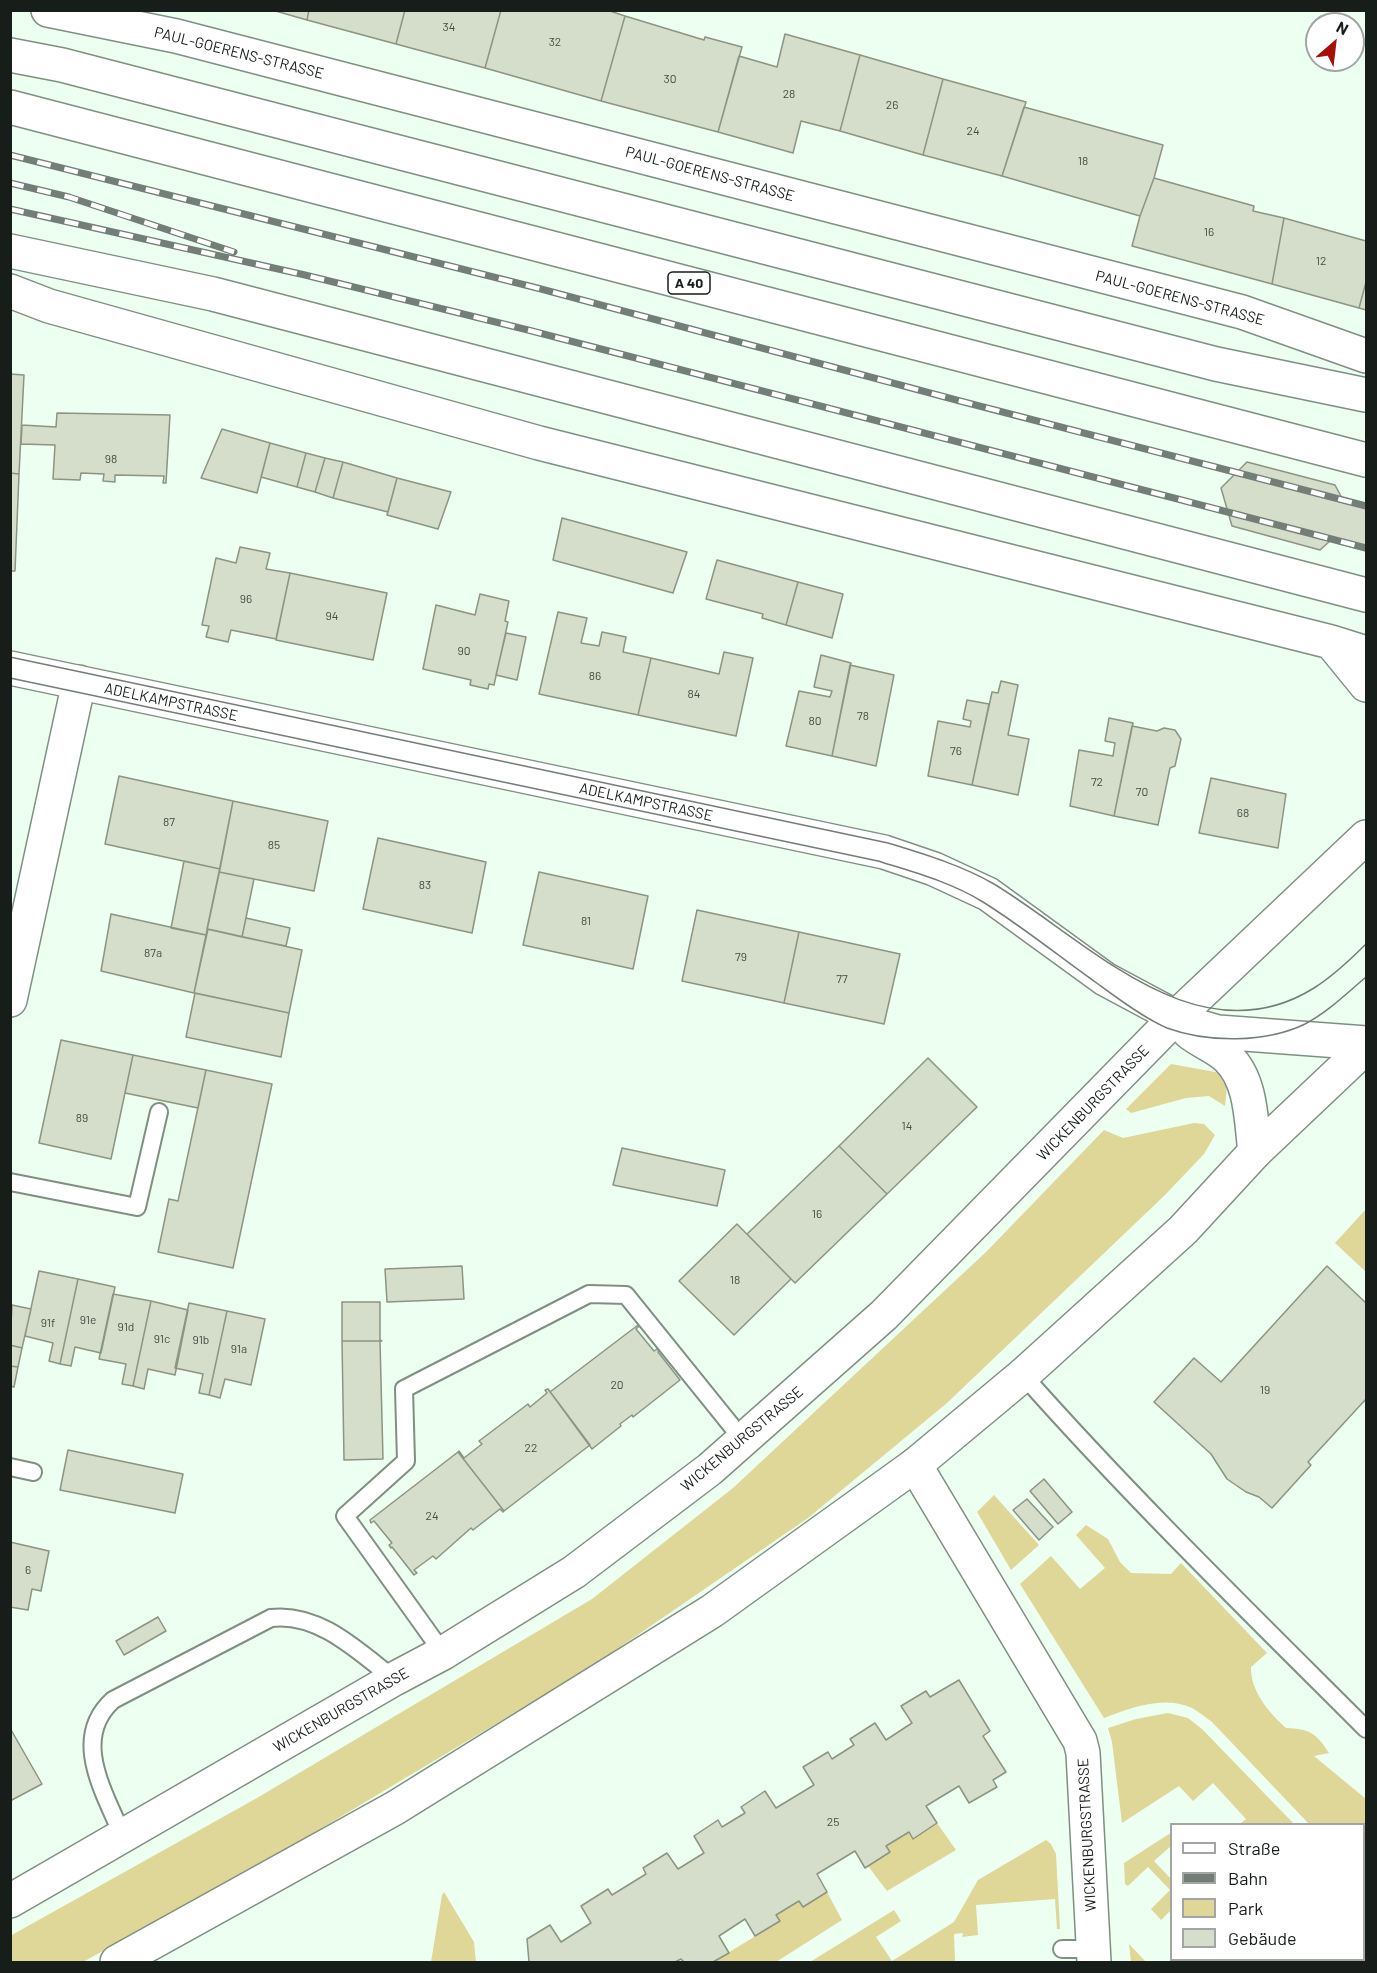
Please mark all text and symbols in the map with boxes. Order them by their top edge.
north arrow [1305,12,1365,72]
text: N [1334,17,1352,38]
house number: 34 [443,20,455,34]
street label: PAUL-GOERENS-STRASSE [152,23,326,83]
house number: 32 [549,35,561,49]
house number: 30 [664,72,676,86]
house number: 28 [783,87,795,101]
house number: 26 [886,98,898,112]
house number: 24 [966,124,980,138]
street label: PAUL-GOERENS-STRASSE [624,143,796,205]
house number: 18 [1078,154,1088,168]
house number: 16 [1204,225,1214,239]
house number: 12 [1316,254,1326,268]
street label: PAUL-GOERENS-STRASSE [1094,267,1266,329]
road number: A 40 [668,272,710,294]
house number: 98 [105,452,117,466]
house number: 96 [240,592,252,606]
house number: 94 [326,609,338,623]
house number: 90 [457,644,471,658]
house number: 86 [589,669,601,683]
street label: ADELKAMPSTRASSE [103,679,239,725]
house number: 84 [688,687,700,701]
house number: 78 [857,709,869,723]
house number: 80 [808,714,822,728]
house number: 76 [950,744,962,758]
house number: 72 [1091,775,1103,789]
street label: ADELKAMPSTRASSE [578,779,714,825]
house number: 70 [1136,785,1148,799]
house number: 68 [1237,806,1249,820]
house number: 87 [163,815,175,829]
house number: 85 [268,838,280,852]
house number: 83 [419,878,431,892]
house number: 81 [581,914,591,928]
house number: 87a [144,946,162,960]
house number: 79 [735,950,747,964]
house number: 77 [836,972,848,986]
street label: WICKENBURGSTRASSE [1033,1041,1153,1165]
house number: 89 [76,1111,88,1125]
house number: 14 [902,1119,912,1133]
house number: 16 [812,1207,822,1221]
house number: 18 [730,1273,740,1287]
house number: 91e [80,1313,96,1327]
house number: 91f [41,1316,55,1330]
house number: 91d [118,1320,134,1334]
house number: 91c [154,1332,170,1346]
house number: 91b [193,1333,209,1347]
house number: 91a [231,1342,247,1356]
house number: 20 [610,1378,624,1392]
street label: WICKENBURGSTRASSE [677,1383,807,1495]
house number: 19 [1260,1383,1270,1397]
house number: 22 [525,1441,537,1455]
house number: 24 [425,1509,439,1523]
house number: 6 [25,1563,31,1577]
street label: WICKENBURGSTRASSE [270,1664,412,1756]
street label: WICKENBURGSTRASSE [1074,1758,1100,1912]
house number: 25 [827,1815,839,1829]
legend [1170,1823,1365,1961]
text: Straße [1228,1837,1280,1859]
text: Bahn [1228,1867,1268,1889]
text: Park [1228,1897,1263,1919]
text: Gebäude [1228,1927,1297,1949]

